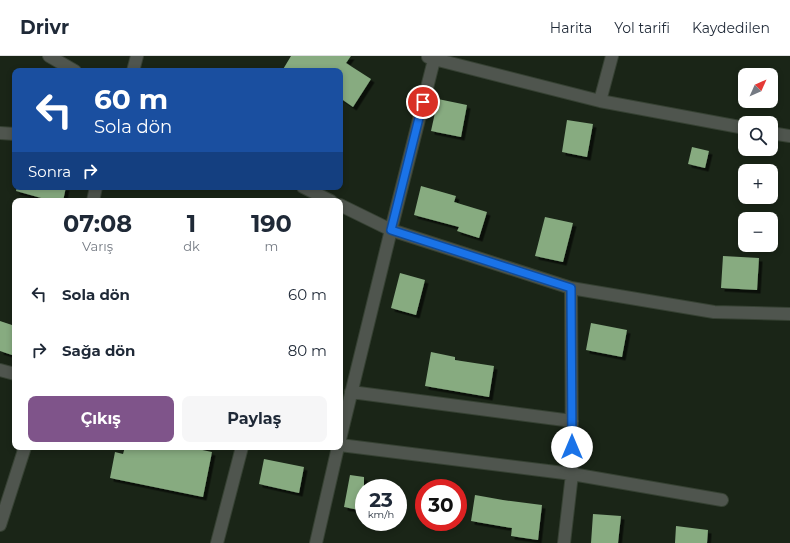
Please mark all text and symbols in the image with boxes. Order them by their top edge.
text: Drivr [20,16,69,39]
text: Harita [550,19,592,37]
text: Yol tarifi [614,19,670,37]
text: Kaydedilen [692,19,770,37]
north arrow [738,68,778,108]
map controls [738,68,778,252]
text: 60 m [94,82,168,116]
icon: left [28,84,80,136]
pin [406,85,440,119]
icon: arrive [412,91,434,113]
text: Sola dön [94,116,172,138]
button: search [738,116,778,156]
icon: right [79,160,101,182]
text: Sonra [28,162,71,181]
button: + [738,164,778,204]
text: 07:08 [63,209,132,238]
text: 1 [187,209,196,238]
text: 190 [251,209,292,238]
button: − [738,212,778,252]
text: Varış [82,238,113,254]
text: dk [183,238,200,254]
text: m [264,238,278,254]
icon: left [28,283,50,305]
text: Sola dön [62,285,130,304]
text: 60 m [288,285,327,304]
icon: right [28,339,50,361]
text: Sağa dön [62,341,135,360]
text: 80 m [288,341,327,360]
button: Çıkış [28,396,174,442]
button: Paylaş [182,396,327,442]
position arrow [551,426,593,468]
speed limit sign: 30 [415,479,467,531]
text: 23 [369,488,393,512]
text: km/h [368,508,394,521]

